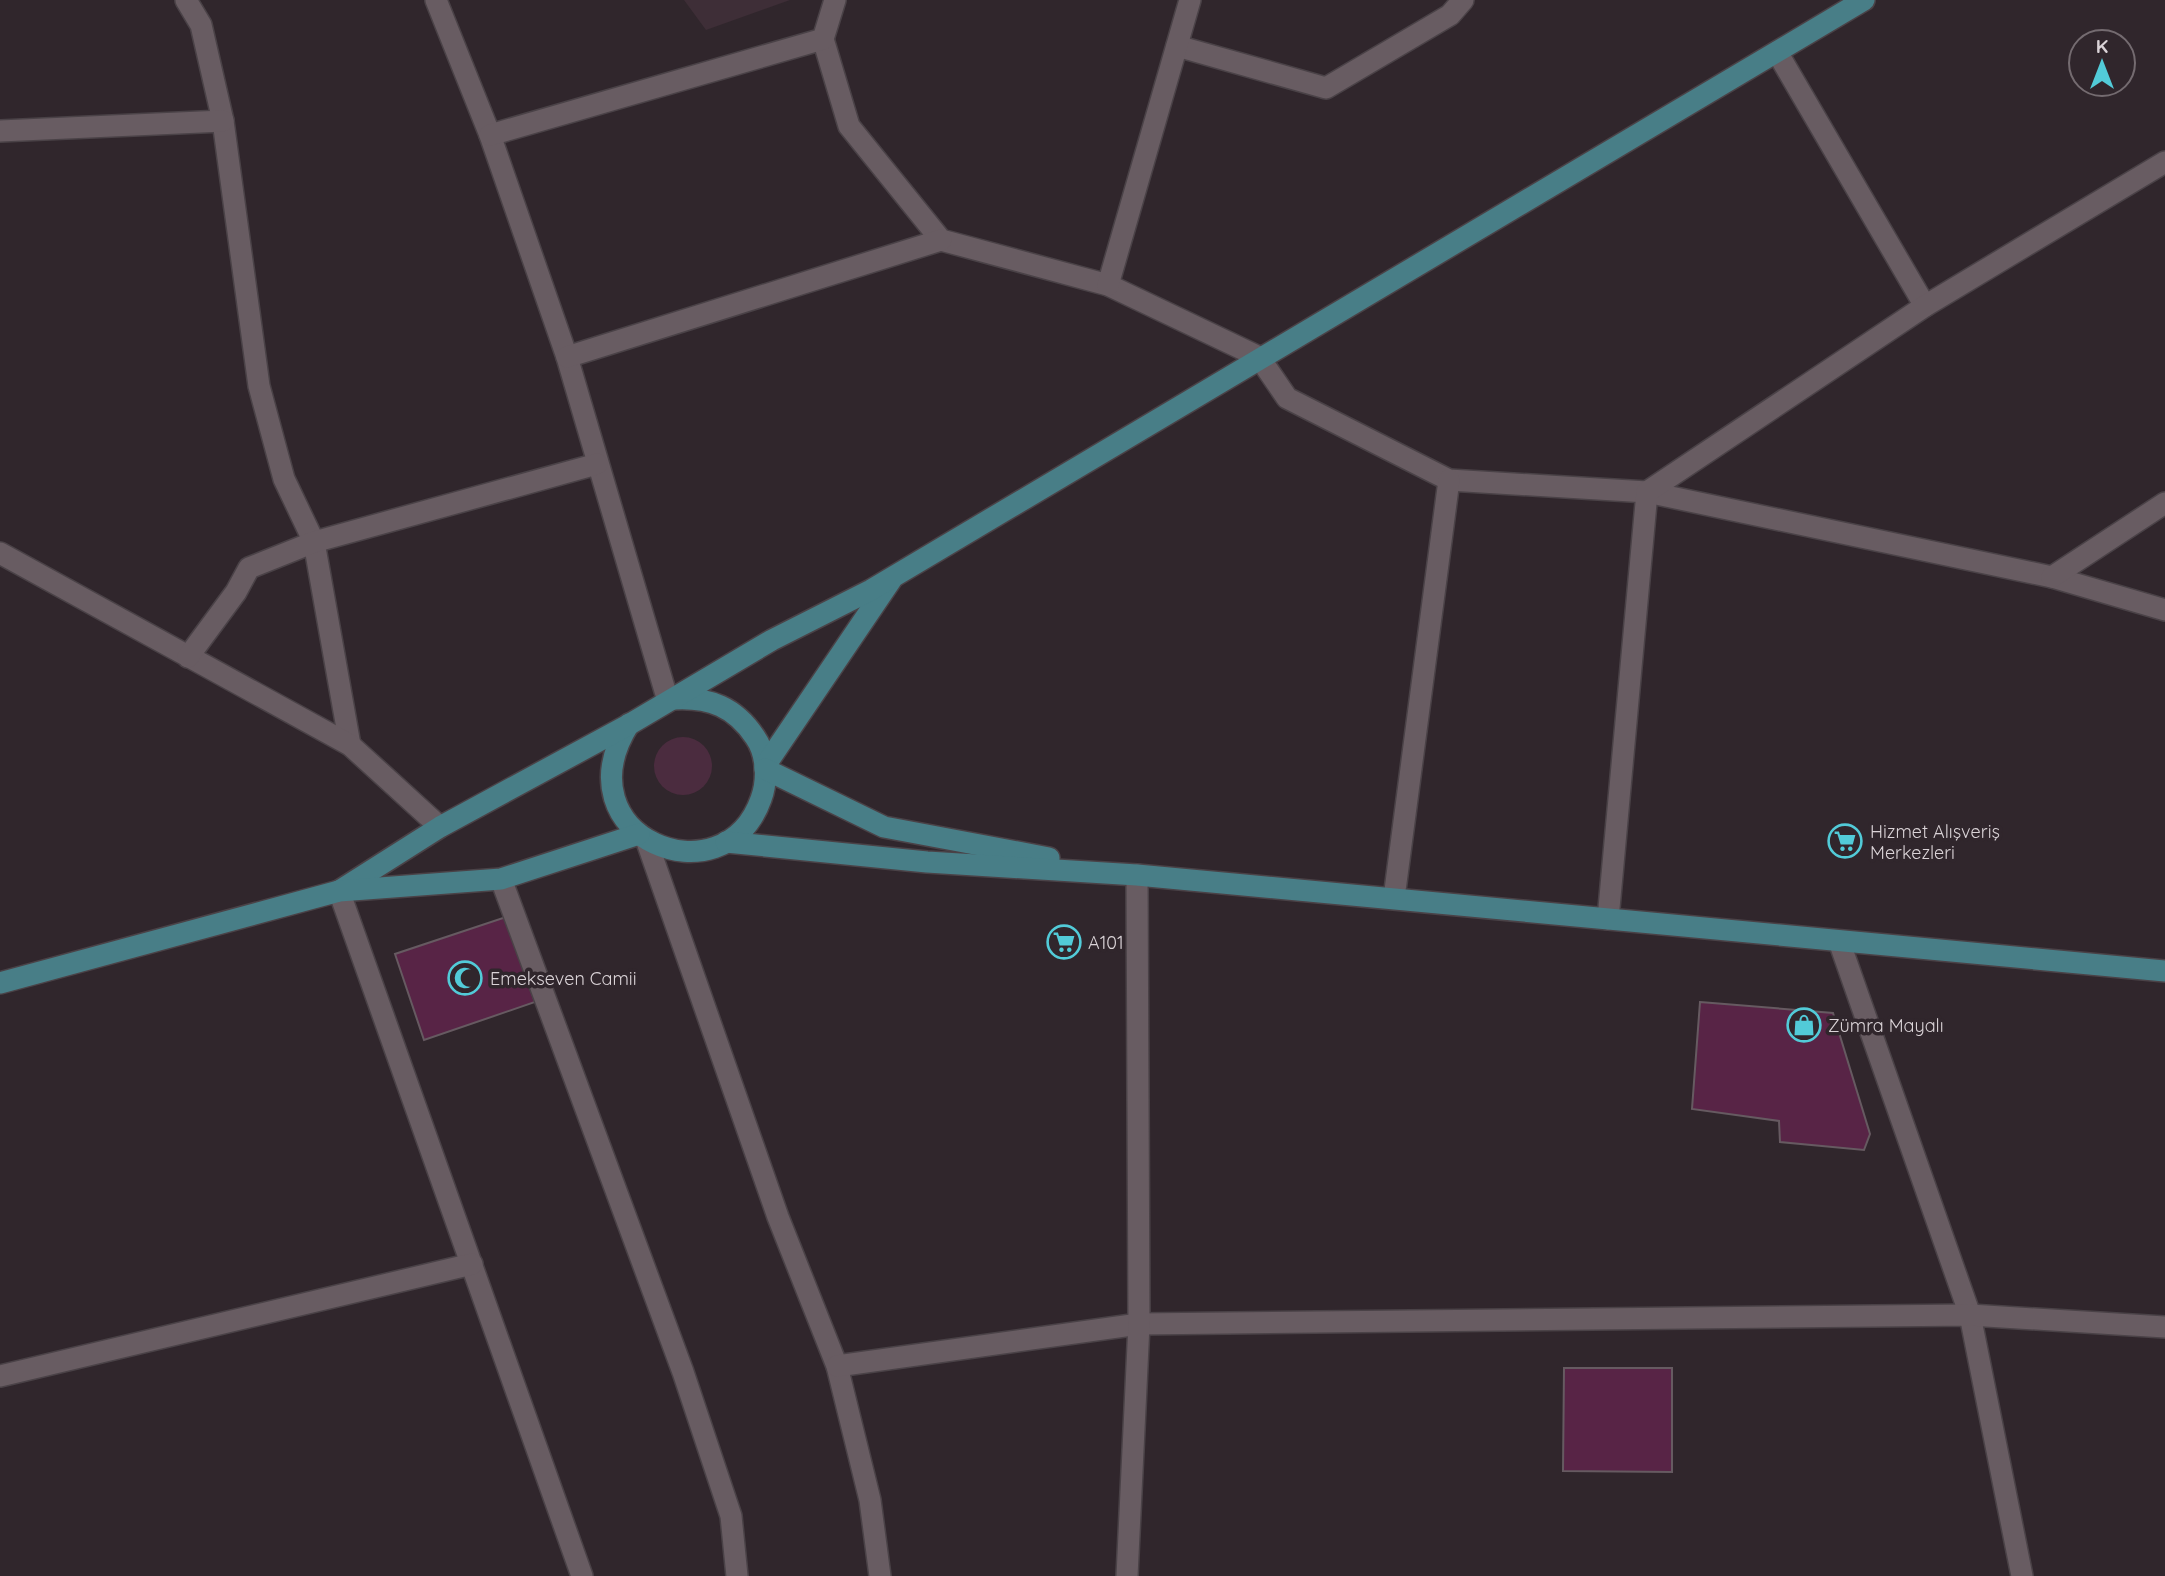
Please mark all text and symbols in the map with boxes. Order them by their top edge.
north arrow [2067,28,2137,98]
text: K [2096,34,2108,58]
place label: Hizmet Alışveriş Merkezleri [1870,820,2000,864]
supermarket icon: Hizmet Alışveriş Merkezleri [1826,822,1864,860]
supermarket icon: A101 [1045,923,1083,961]
place label: A101 [1088,931,1124,954]
mosque icon: Emekseven Camii [446,959,484,997]
place label: Emekseven Camii [490,967,637,990]
shop icon: Zümra Mayalı [1785,1006,1823,1044]
place label: Zümra Mayalı [1828,1014,1944,1037]

